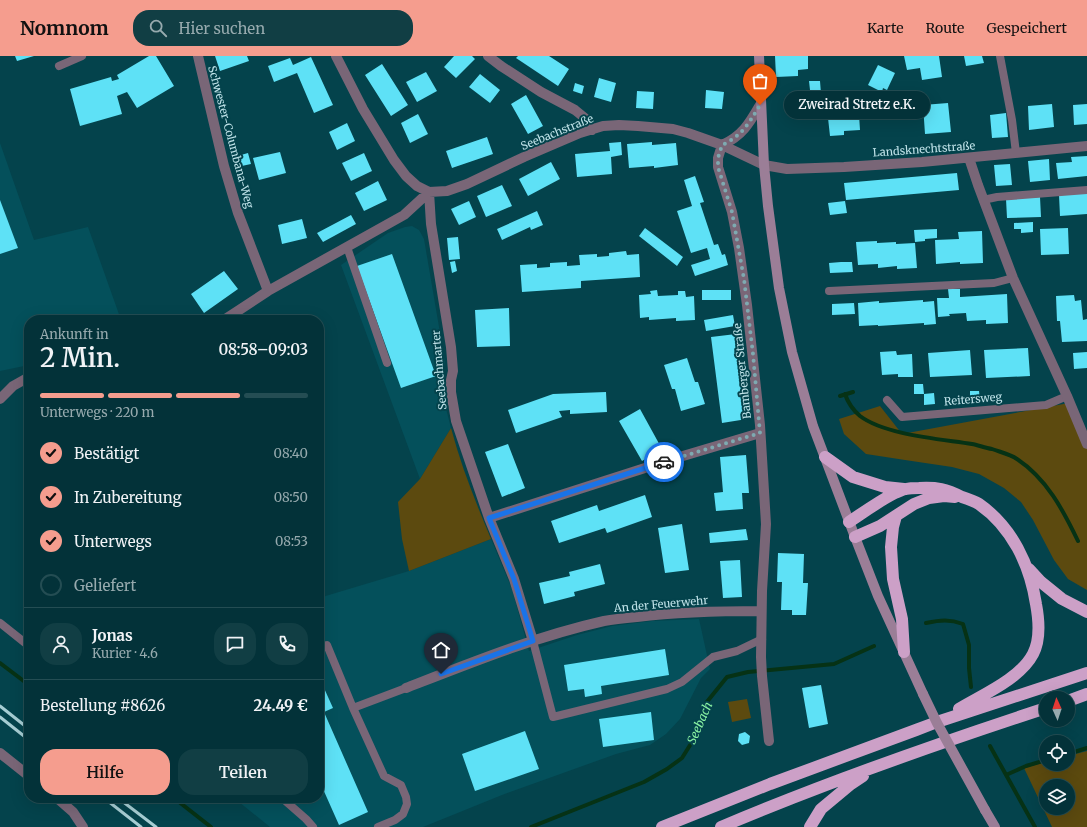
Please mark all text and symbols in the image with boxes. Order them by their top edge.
search box [133,10,413,46]
text: Nomnom [20,16,109,40]
icon: search [147,17,169,39]
text: Hier suchen [179,19,265,38]
text: Karte [867,19,903,37]
text: Route [925,19,964,37]
text: Gespeichert [986,19,1067,37]
street label: Schwester-Columbana-Weg [205,64,257,210]
pin [743,64,777,105]
icon: bag [749,70,771,92]
callout: Zweirad Stretz e.K. [784,91,930,119]
text: Zweirad Stretz e.K. [798,96,916,113]
street label: Seebachstraße [519,111,596,153]
street label: Landsknechtstraße [872,138,976,160]
street label: Bamberger Straße [730,322,754,420]
text: Ankunft in [40,326,109,343]
street label: Seebachmarter [429,329,449,411]
text: 08:58–09:03 [218,340,308,359]
text: 2 Min. [40,341,120,374]
street label: Reitersweg [943,389,1003,409]
text: Unterwegs · 220 m [40,404,154,421]
icon: check [40,442,62,464]
courier [644,442,684,482]
text: Bestätigt [74,444,139,463]
text: 08:40 [274,445,308,462]
icon: car [653,451,675,473]
icon: check [40,486,62,508]
text: In Zubereitung [74,488,182,507]
text: 08:50 [274,489,308,506]
icon: check [40,530,62,552]
text: Unterwegs [74,532,152,551]
text: 08:53 [275,533,308,550]
text: Geliefert [74,576,136,595]
street label: An der Feuerwehr [612,593,709,615]
button: person [40,623,82,665]
button: chat [214,623,256,665]
button: phone [266,623,308,665]
text: Jonas [92,626,133,645]
pin [424,633,458,674]
icon: home [430,639,452,661]
text: Kurier · 4.6 [92,645,158,662]
north arrow [1039,691,1075,727]
map controls [1039,691,1075,815]
text: Bestellung #8626 [40,696,165,715]
text: 24.49 € [253,696,308,715]
water label: Seebach [684,699,715,746]
button: locate [1039,735,1075,771]
button: Hilfe [40,749,170,795]
button: Teilen [178,749,308,795]
button: layers [1039,779,1075,815]

